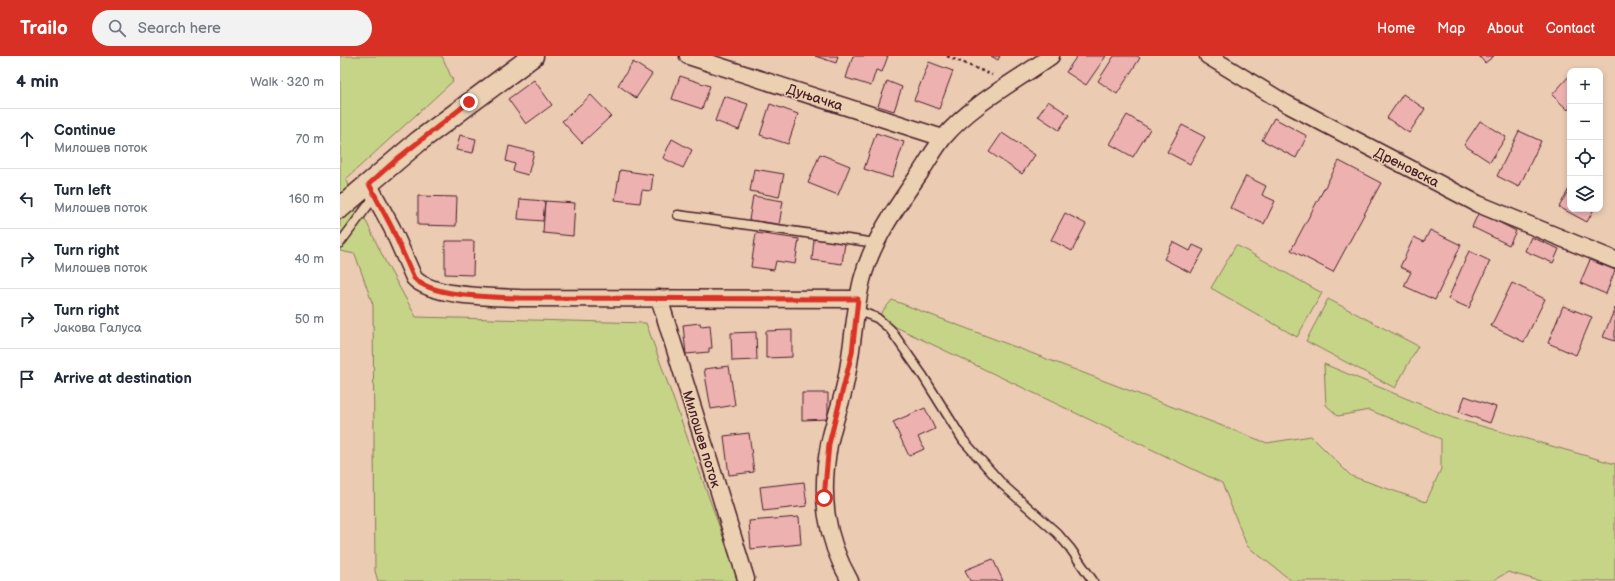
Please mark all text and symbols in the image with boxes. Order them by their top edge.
search box [92,10,372,46]
text: Trailo [20,17,68,40]
icon: search [106,17,128,39]
text: Search here [138,19,221,38]
text: Home [1377,20,1415,37]
text: Map [1437,20,1465,37]
text: About [1487,20,1524,37]
text: Contact [1546,20,1595,37]
map controls [1567,68,1603,212]
button: + [1567,68,1603,104]
text: 4 min [16,72,59,92]
text: Walk · 320 m [250,74,324,90]
street label: Дуњачка [784,80,846,115]
route end [460,93,478,111]
button: − [1567,104,1603,140]
text: Continue [54,121,116,140]
icon: ahead [16,128,38,150]
text: 70 m [296,131,324,147]
text: Милошев поток [54,140,147,156]
button: locate [1567,140,1603,176]
street label: Дреновска [1371,144,1443,191]
button: layers [1567,176,1603,212]
text: Turn left [54,181,111,200]
icon: left [16,188,38,210]
text: 160 m [289,191,324,207]
text: Милошев поток [54,200,147,216]
text: Turn right [54,241,119,260]
icon: right [16,248,38,270]
text: 40 m [294,251,324,267]
text: Милошев поток [54,260,147,276]
text: Turn right [54,301,119,320]
icon: right [16,308,38,330]
text: 50 m [295,311,324,327]
text: Јакова Галуса [54,320,142,336]
icon: arrive [16,368,38,390]
text: Arrive at destination [54,369,192,388]
street label: Милошев поток [679,389,725,490]
route start [815,489,833,507]

